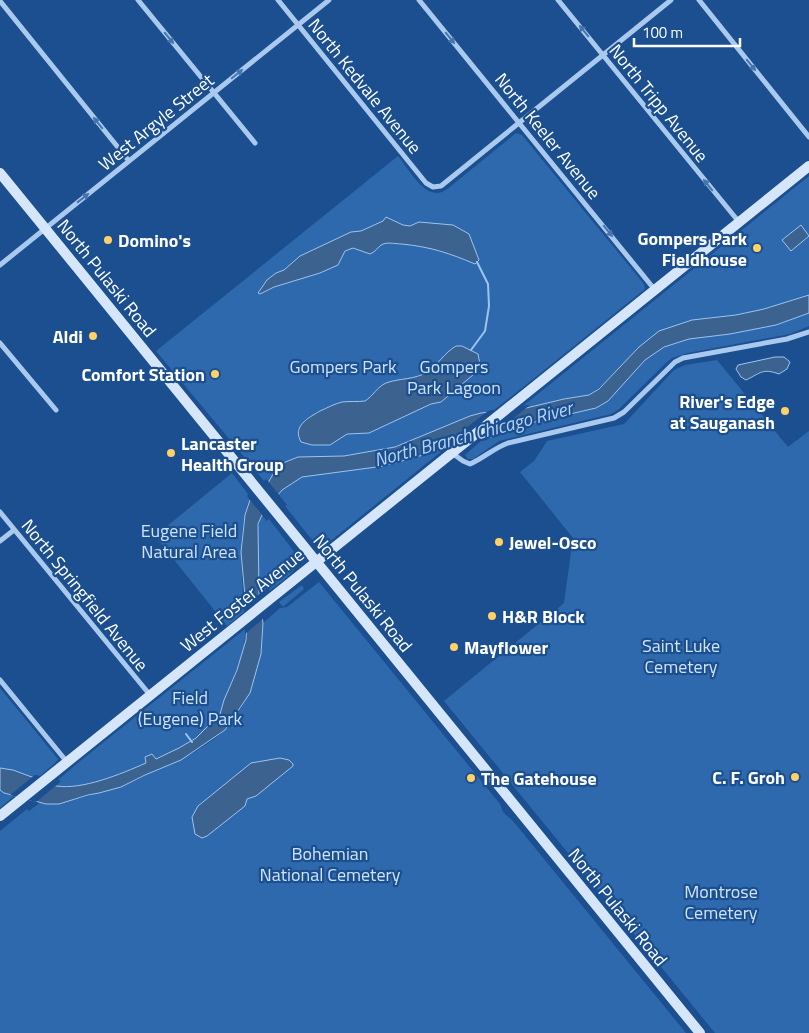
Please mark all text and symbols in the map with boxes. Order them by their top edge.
street label: North Kedvale Avenue [302,12,428,160]
scale bar [634,15,740,47]
text: 100 m [642,21,683,44]
one-way arrow [578,25,589,38]
one-way arrow [163,31,174,44]
one-way arrow [444,31,455,44]
street label: North Tripp Avenue [603,38,715,168]
one-way arrow [746,58,757,71]
street label: West Argyle Street [92,66,220,177]
street label: North Keeler Avenue [489,67,607,205]
one-way arrow [231,69,244,80]
one-way arrow [93,117,104,130]
one-way arrow [703,178,714,191]
one-way arrow [77,192,90,203]
street label: North Pulaski Road [51,213,163,343]
one-way arrow [602,225,613,238]
place label: Gompers Park Fieldhouse [638,225,748,273]
place label: Domino's [118,227,191,254]
marker: Domino's [102,234,114,246]
marker: Gompers Park Fieldhouse [751,242,763,254]
place label: Aldi [53,323,83,350]
marker: Aldi [87,330,99,342]
park label: Gompers Park [289,353,397,380]
park label: Gompers Park Lagoon [407,353,501,401]
place label: Comfort Station [81,361,205,388]
marker: Comfort Station [209,368,221,380]
place label: River's Edge at Sauganash [670,388,775,436]
water label: North Branch Chicago River [371,392,577,473]
marker: River's Edge at Sauganash [779,405,791,417]
place label: Lancaster Health Group [181,430,284,478]
marker: Lancaster Health Group [165,447,177,459]
street label: North Springfield Avenue [15,513,155,677]
park label: Eugene Field Natural Area [141,517,237,565]
street label: North Pulaski Road [307,528,419,658]
place label: Jewel-Osco [509,529,597,556]
marker: Jewel-Osco [493,536,505,548]
street label: West Foster Avenue [174,542,310,658]
place label: H&R Block [502,603,585,630]
marker: H&R Block [486,610,498,622]
park label: Saint Luke Cemetery [642,632,720,680]
place label: Mayflower [464,634,548,661]
marker: Mayflower [448,641,460,653]
park label: Field (Eugene) Park [138,684,243,732]
place label: C. F. Groh [712,764,785,791]
place label: The Gatehouse [481,765,597,792]
marker: C. F. Groh [789,771,801,783]
marker: The Gatehouse [465,772,477,784]
park label: Bohemian National Cemetery [260,840,401,888]
street label: North Pulaski Road [562,842,674,972]
park label: Montrose Cemetery [684,878,758,926]

